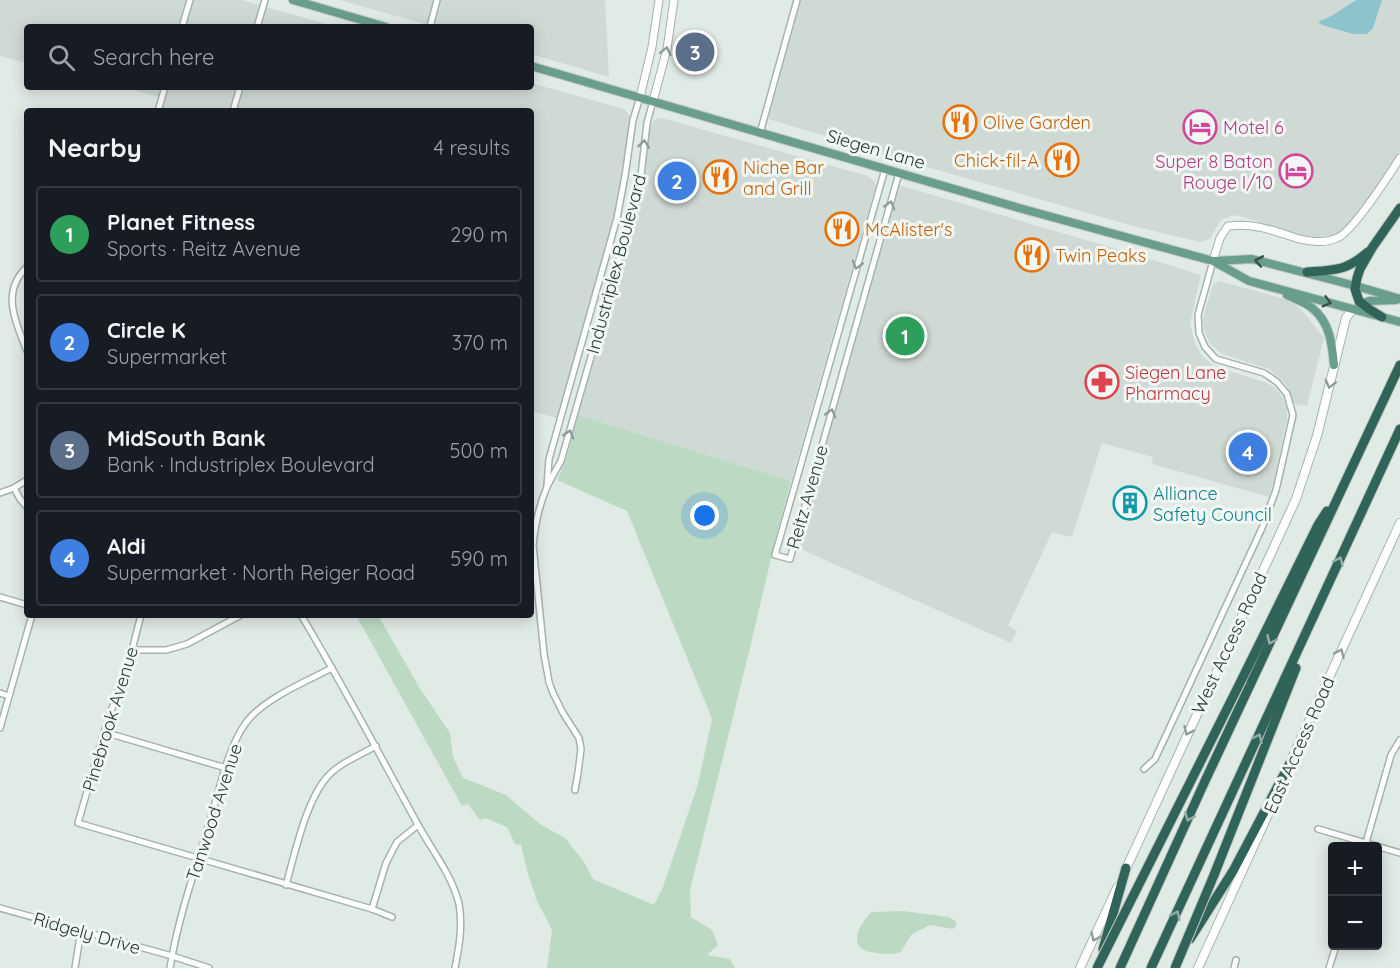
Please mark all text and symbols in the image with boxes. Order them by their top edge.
search box [24,24,534,90]
pin: 3 [676,29,714,74]
icon: search [45,41,78,74]
text: Search here [93,43,214,71]
one-way arrow [658,46,671,56]
restaurant icon: Olive Garden [942,104,978,140]
hotel icon: Motel 6 [1182,109,1218,145]
place label: Olive Garden [983,111,1091,134]
place label: Motel 6 [1223,116,1284,139]
street label: Siegen Lane [824,124,928,174]
text: Nearby [48,131,142,164]
text: 4 results [434,135,510,160]
one-way arrow [638,140,650,149]
restaurant icon: Chick-fil-A [1044,142,1080,178]
place label: Chick-fil-A [954,149,1039,172]
place label: Super 8 Baton Rouge I/10 [1155,150,1273,194]
hotel icon: Super 8 Baton Rouge I/10 [1278,153,1314,189]
place label: Niche Bar and Grill [743,156,824,200]
pin: 2 [658,158,696,204]
restaurant icon: Niche Bar and Grill [702,159,738,195]
street label: Industriplex Boulevard [581,172,651,356]
one-way arrow [883,200,895,211]
text: Planet Fitness [107,208,255,236]
restaurant icon: McAlister's [824,211,860,247]
place label: McAlister's [865,218,952,241]
text: 1 [66,222,73,247]
text: 290 m [450,222,508,247]
text: Sports · Reitz Avenue [107,236,301,261]
restaurant icon: Twin Peaks [1014,237,1050,273]
place label: Twin Peaks [1055,244,1146,267]
one-way arrow [1254,255,1264,268]
one-way arrow [852,259,864,270]
one-way arrow [1322,294,1332,307]
pin: 1 [886,314,924,358]
text: Circle K [107,316,186,344]
text: 2 [64,330,75,355]
text: 370 m [452,330,508,355]
text: Supermarket [107,344,227,369]
place label: Siegen Lane Pharmacy [1125,361,1226,405]
pharmacy icon: Siegen Lane Pharmacy [1084,364,1120,400]
one-way arrow [1324,379,1337,389]
one-way arrow [823,408,836,418]
text: MidSouth Bank [107,424,266,452]
one-way arrow [562,429,574,440]
pin: 4 [1228,430,1268,474]
text: 3 [64,438,75,463]
text: 500 m [450,438,508,463]
street label: Reitz Avenue [781,442,833,552]
text: Bank · Industriplex Boulevard [107,452,375,477]
place label: Alliance Safety Council [1153,482,1272,526]
building icon: Alliance Safety Council [1112,485,1148,521]
your location [690,501,719,530]
text: Aldi [107,532,146,560]
text: 4 [64,546,75,571]
text: 590 m [450,546,508,571]
one-way arrow [1332,556,1344,567]
text: Supermarket · North Reiger Road [107,560,415,585]
street label: West Access Road [1186,569,1272,717]
one-way arrow [1267,634,1279,645]
street label: Pinebrook Avenue [77,644,143,794]
one-way arrow [1333,648,1345,659]
street label: East Access Road [1258,673,1340,817]
one-way arrow [1184,724,1196,735]
one-way arrow [1251,734,1263,745]
street label: Tanwood Avenue [181,740,247,884]
one-way arrow [1184,810,1196,821]
map controls [1328,842,1382,950]
button: + [1328,842,1382,896]
button: − [1328,896,1382,950]
street label: Ridgely Drive [31,907,143,959]
one-way arrow [1169,910,1181,921]
one-way arrow [1090,931,1102,942]

